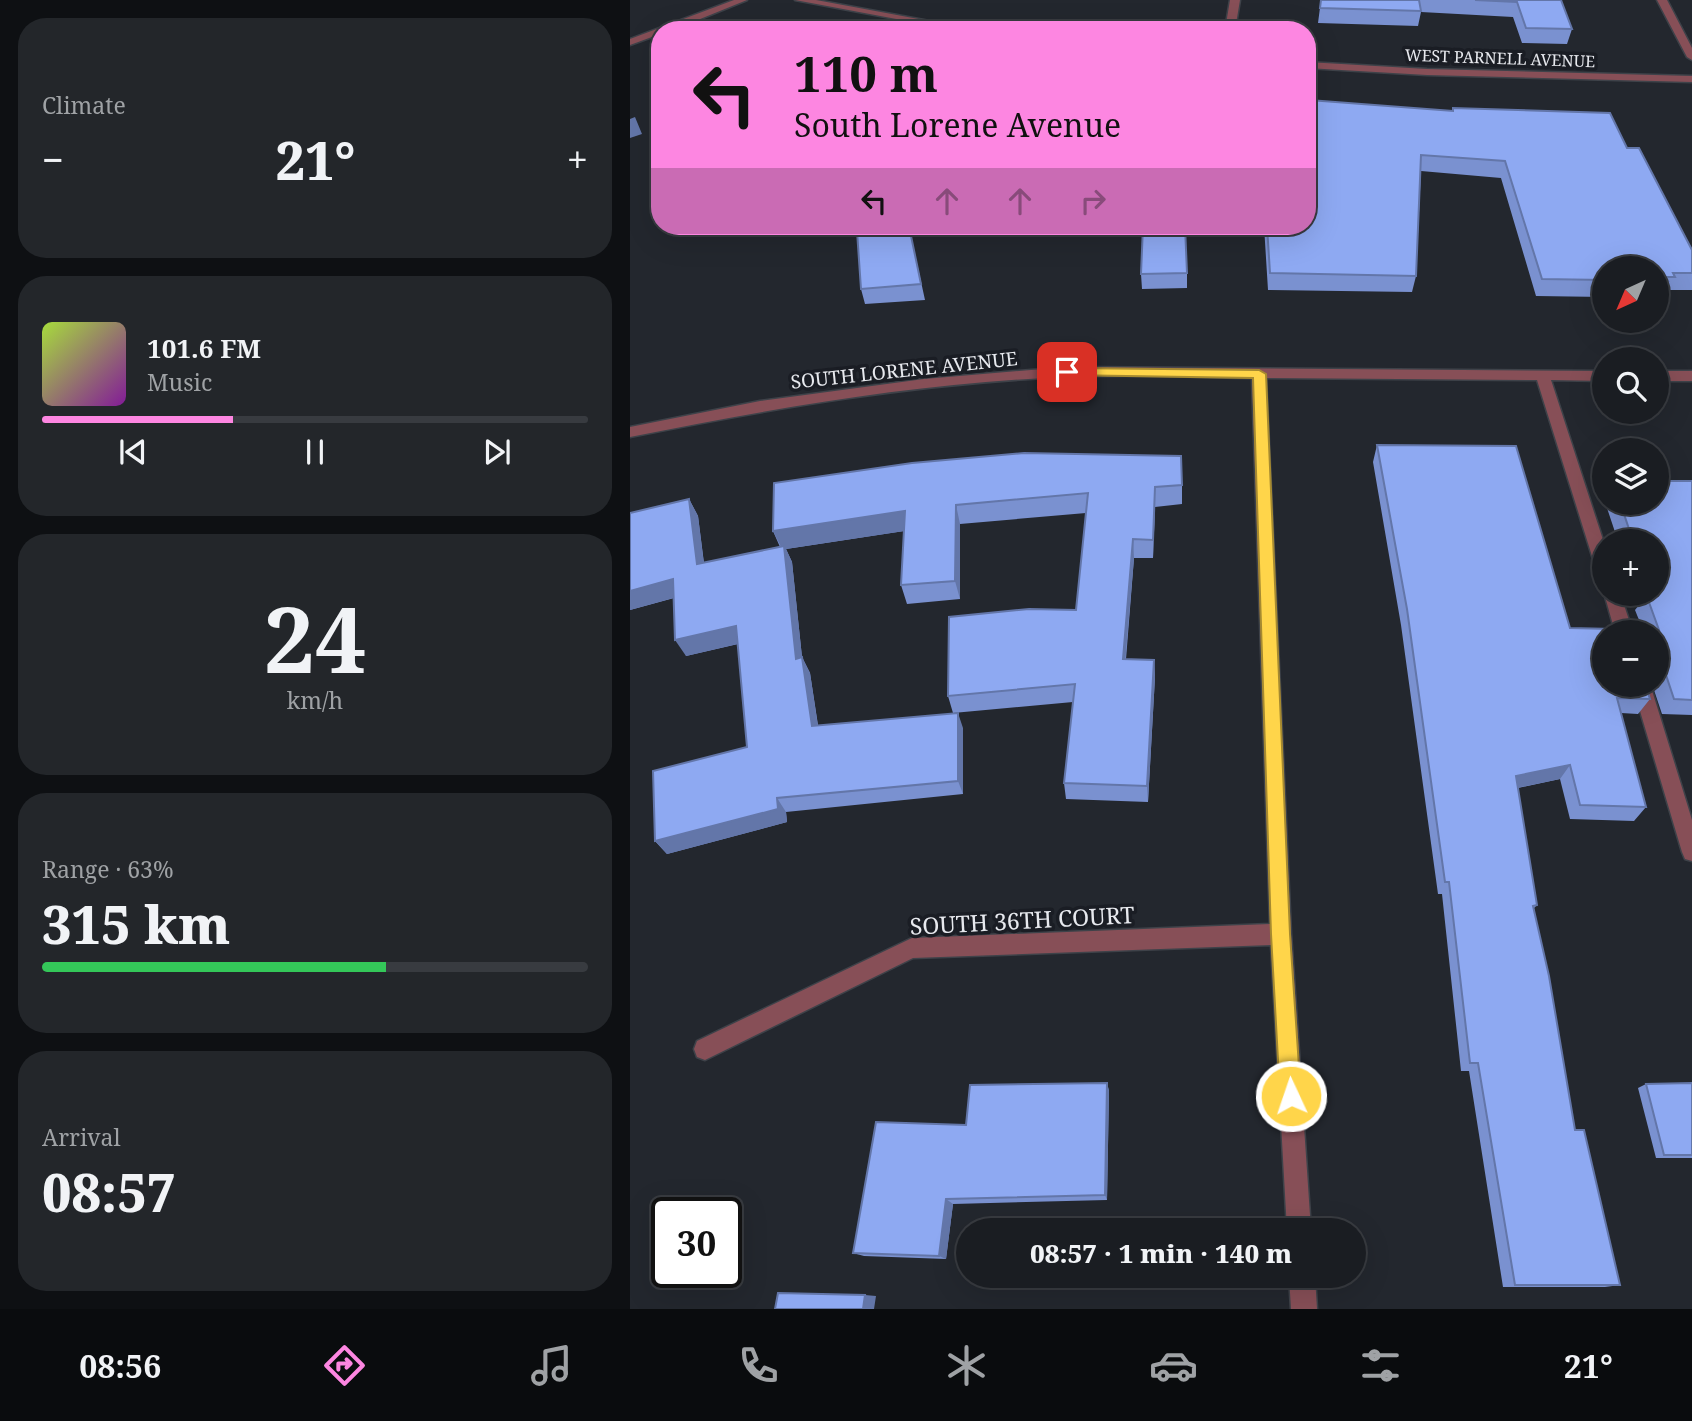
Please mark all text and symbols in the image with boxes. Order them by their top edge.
text: 110 m [794,40,938,106]
street label: WEST PARNELL AVENUE [1404,44,1596,72]
icon: left [679,49,770,140]
text: Climate [42,89,126,121]
text: South Lorene Avenue [794,103,1121,146]
text: 21° [275,124,355,195]
text: − [42,133,64,185]
text: + [567,133,588,185]
icon: left [855,182,893,220]
icon: ahead [928,182,966,220]
icon: ahead [1001,182,1039,220]
icon: right [1074,182,1112,220]
north arrow [1592,256,1670,332]
map controls [1592,256,1669,697]
text: 101.6 FM [147,330,261,366]
pin [1037,342,1097,402]
street label: SOUTH LORENE AVENUE [789,345,1019,395]
button: search [1592,347,1669,424]
icon: arrive [1048,353,1086,391]
text: Music [147,366,212,398]
icon: previous [114,433,152,471]
icon: pause [296,433,334,471]
icon: next [478,433,516,471]
button: layers [1592,438,1669,515]
button: + [1592,529,1669,606]
text: 24 [264,576,366,700]
button: − [1592,620,1669,697]
text: km/h [287,684,343,716]
text: Range · 63% [42,853,174,885]
text: 315 km [42,888,230,959]
street label: SOUTH 36TH COURT [909,898,1135,942]
position arrow [1254,1059,1328,1133]
text: Arrival [42,1121,121,1153]
text: 08:57 [42,1156,176,1227]
speed limit sign: 30 [651,1197,742,1288]
text: 08:57 · 1 min · 140 m [1030,1235,1292,1271]
icon: directions [320,1341,369,1390]
icon: music [527,1341,576,1390]
icon: phone [734,1341,783,1390]
icon: climate [942,1341,991,1390]
icon: car [1149,1341,1198,1390]
icon: filters [1356,1341,1405,1390]
text: 08:56 [79,1344,161,1387]
text: 21° [1564,1344,1613,1387]

